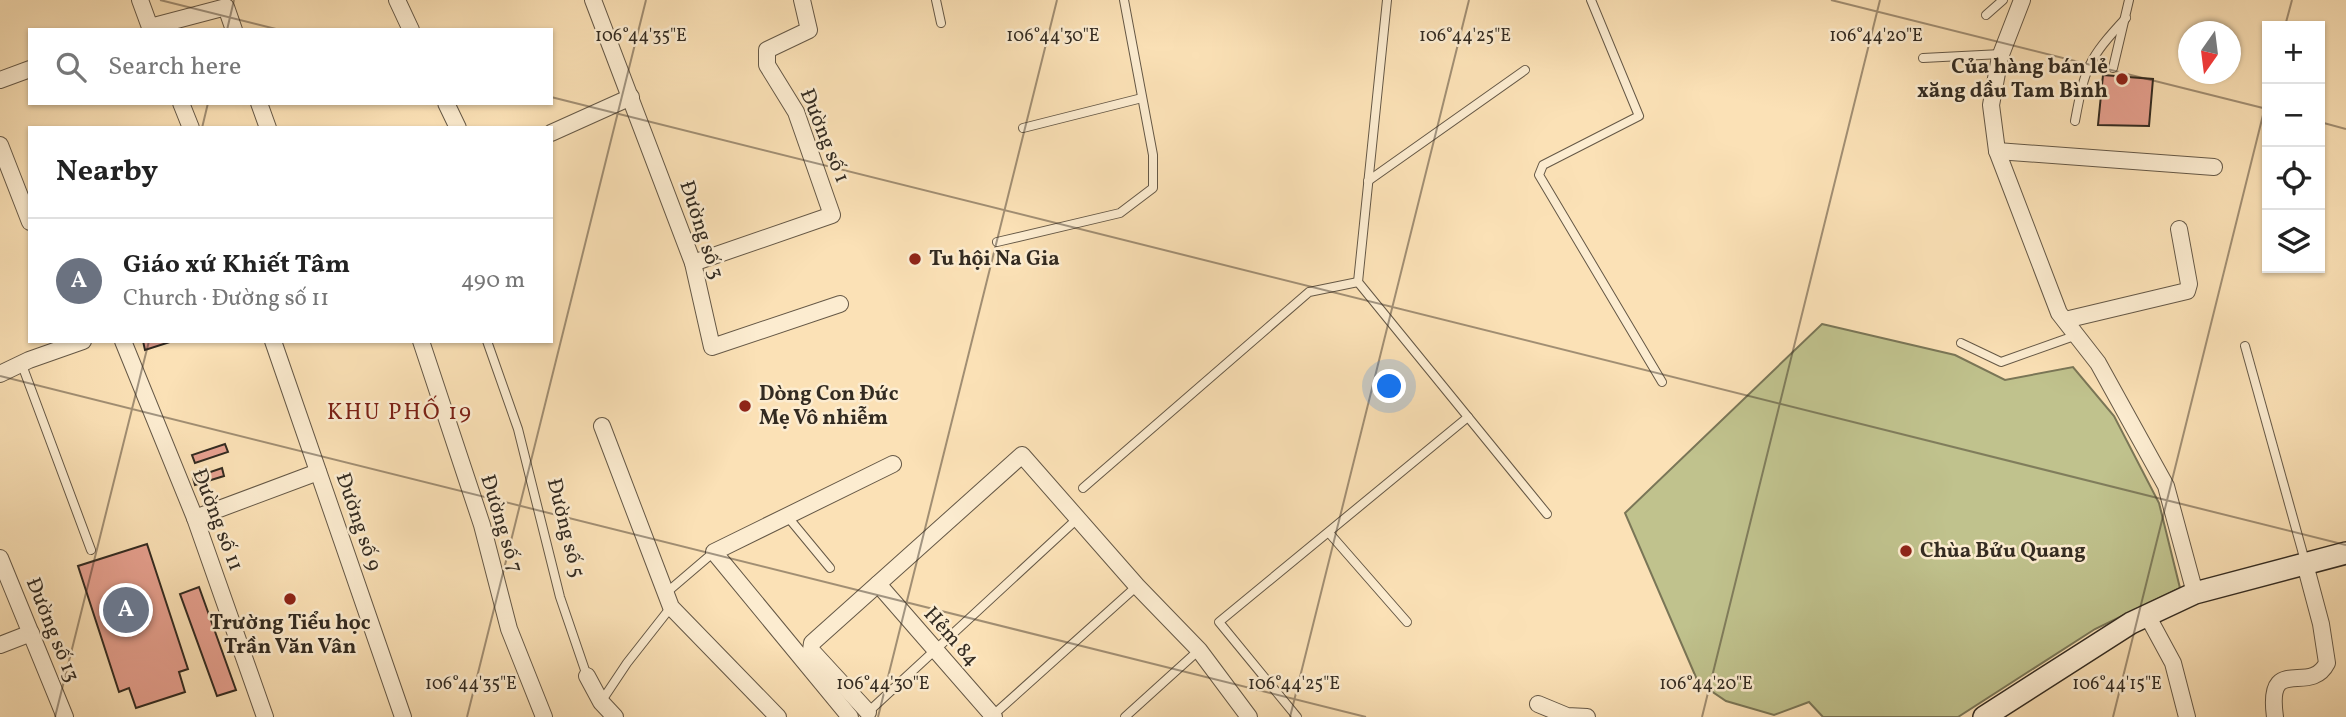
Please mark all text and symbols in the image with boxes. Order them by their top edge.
north arrow [2178,21,2241,84]
map controls [2262,21,2325,273]
button: + [2262,21,2325,84]
text: 106°44'35"E [595,24,687,49]
text: 106°44'30"E [1006,24,1100,49]
text: 106°44'25"E [1419,24,1511,49]
text: 106°44'20"E [1829,24,1923,49]
search box [28,28,553,105]
icon: search [52,48,90,86]
text: Search here [108,49,241,85]
place label: Của hàng bán lẻ xăng dầu Tam Bình [1917,53,2108,106]
marker: Của hàng bán lẻ xăng dầu Tam Bình [2114,71,2130,87]
street label: Đường số 1 [792,84,856,188]
button: − [2262,84,2325,147]
button: locate [2262,147,2325,210]
text: Nearby [56,151,158,193]
street label: Đường số 3 [671,177,731,283]
button: layers [2262,210,2325,273]
place label: Tu hội Na Gia [929,245,1060,274]
text: Giáo xứ Khiết Tâm [123,247,350,283]
marker: Tu hội Na Gia [907,251,923,267]
text: A [71,265,87,297]
text: 490 m [461,265,525,297]
text: Church · Đường số 11 [123,283,329,315]
your location [1372,369,1406,403]
place label: Dòng Con Đức Mẹ Vô nhiễm [759,380,899,433]
district label: KHU PHỐ 19 [327,395,473,429]
marker: Dòng Con Đức Mẹ Vô nhiễm [737,398,753,414]
street label: Đường số 11 [184,465,250,575]
street label: Đường số 9 [328,469,388,575]
street label: Đường số 7 [472,471,530,577]
street label: Đường số 5 [539,475,591,581]
place label: Chùa Bửu Quang [1920,537,2086,566]
marker: Chùa Bửu Quang [1898,543,1914,559]
street label: Đường số 13 [18,574,86,686]
pin: A [103,584,149,636]
marker: Trường Tiểu học Trần Văn Vân [282,591,298,607]
street label: Hẻm 84 [916,601,986,673]
place label: Trường Tiểu học Trần Văn Vân [210,609,371,662]
text: 106°44'35"E [425,672,517,697]
text: 106°44'30"E [836,672,930,697]
text: 106°44'25"E [1248,672,1340,697]
text: 106°44'20"E [1659,672,1753,697]
text: 106°44'15"E [2072,672,2162,697]

